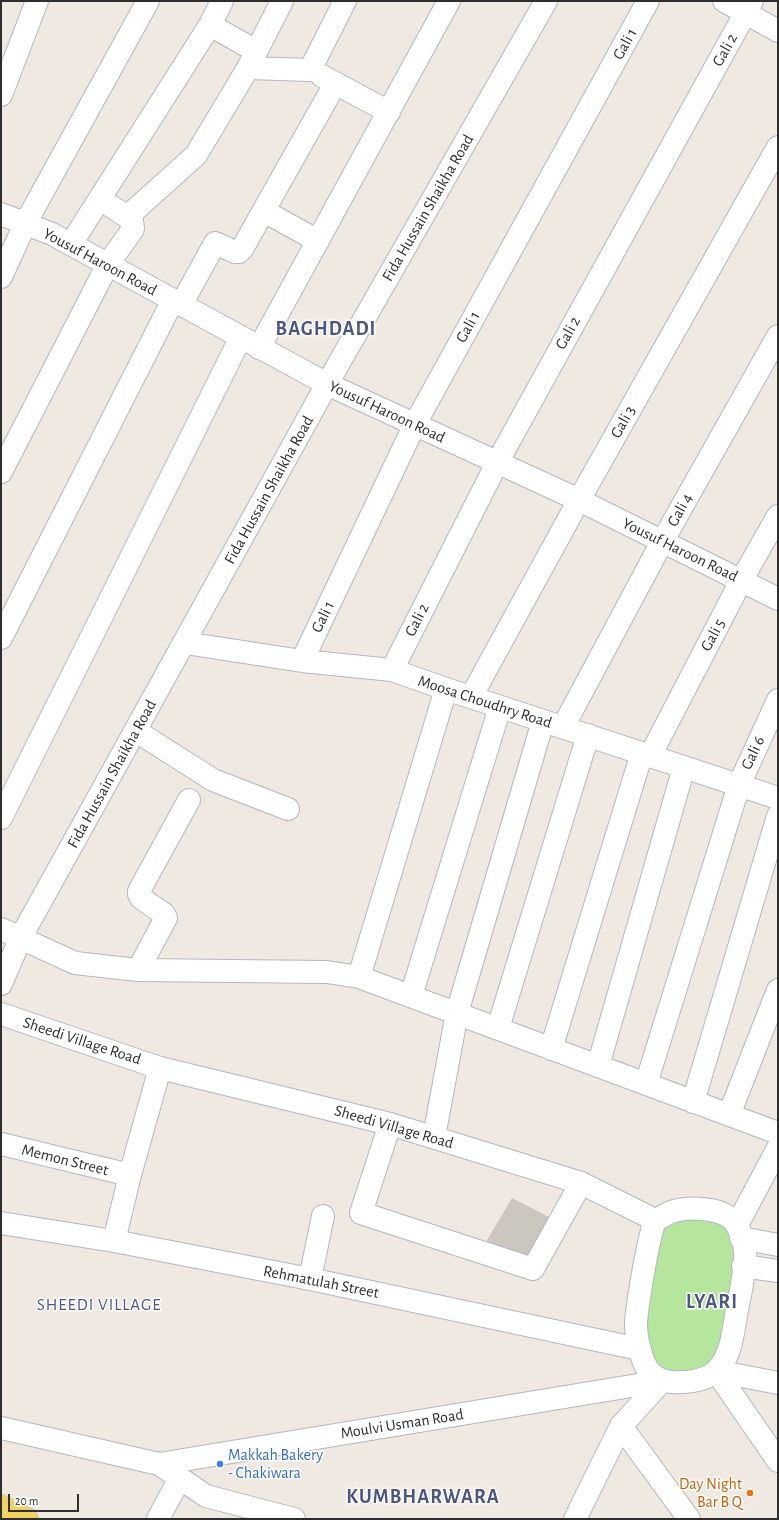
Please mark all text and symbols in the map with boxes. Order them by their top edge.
street label: Gali 1 [609,25,641,63]
street label: Gali 2 [708,30,742,70]
street label: Fida Hussain Shaikha Road [378,131,478,285]
street label: Yousuf Haroon Road [40,224,160,300]
street label: Gali 1 [452,308,484,346]
street label: Gali 2 [551,313,585,353]
district label: BAGHDADI [276,317,376,341]
street label: Yousuf Haroon Road [326,377,448,447]
street label: Gali 3 [606,403,640,441]
street label: Fida Hussain Shaikha Road [220,413,318,567]
street label: Gali 4 [663,490,697,530]
street label: Yousuf Haroon Road [619,514,741,586]
street label: Gali 1 [307,598,339,636]
street label: Gali 2 [401,600,433,640]
street label: Gali 5 [697,615,729,655]
street label: Moosa Choudhry Road [416,671,554,733]
street label: Fida Hussain Shaikha Road [63,697,161,851]
street label: Gali 6 [737,733,769,773]
street label: Sheedi Village Road [21,1013,143,1069]
street label: Sheedi Village Road [332,1101,456,1153]
street label: Memon Street [20,1140,110,1180]
street label: Rehmatulah Street [262,1261,380,1303]
district label: LYARI [686,1290,738,1314]
district label: SHEEDI VILLAGE [37,1295,161,1315]
street label: Moulvi Usman Road [339,1405,465,1443]
place label: Makkah Bakery - Chakiwara [228,1445,323,1483]
marker: Makkah Bakery - Chakiwara [215,1459,225,1469]
place label: Day Night Bar B Q [679,1474,742,1512]
district label: KUMBHARWARA [346,1485,500,1509]
scale bar [10,1486,81,1512]
marker: Day Night Bar B Q [745,1488,755,1498]
text: 20 m [15,1495,38,1507]

